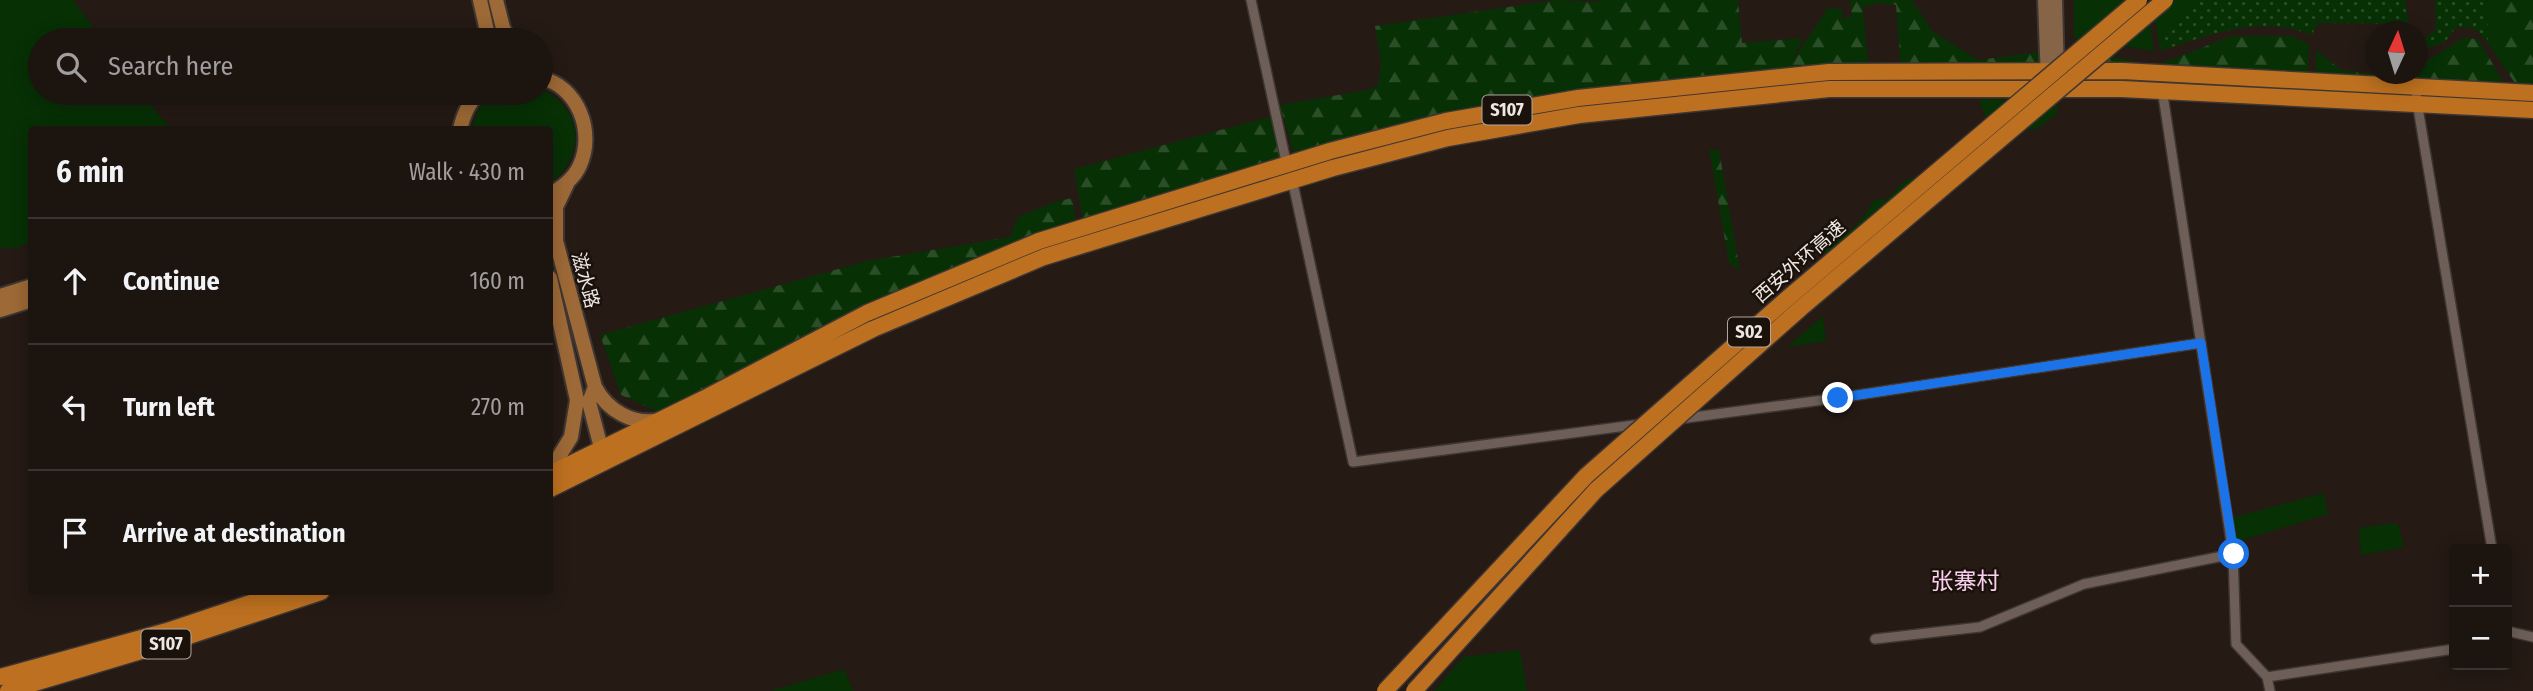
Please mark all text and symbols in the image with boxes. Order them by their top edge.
north arrow [2365,21,2428,84]
search box [28,28,553,105]
icon: search [52,48,90,86]
text: Search here [108,51,233,82]
road number: S107 [1482,96,1532,124]
text: 6 min [56,154,124,190]
text: Walk · 430 m [409,158,525,186]
street label: 西安外环高速 [1749,215,1850,307]
street label: 滋水路 [567,250,604,311]
icon: ahead [56,262,94,300]
text: Continue [123,266,220,297]
text: 160 m [470,267,525,295]
road number: S02 [1728,318,1770,346]
route end [1822,382,1853,413]
icon: left [56,388,94,426]
text: Turn left [123,392,215,423]
text: 270 m [471,393,525,421]
icon: arrive [56,514,94,552]
text: Arrive at destination [123,518,346,549]
route start [2218,538,2249,569]
map controls [2449,544,2512,670]
button: + [2449,544,2512,607]
district label: 张寨村 [1931,567,2000,595]
button: − [2449,607,2512,670]
road number: S107 [142,630,190,658]

